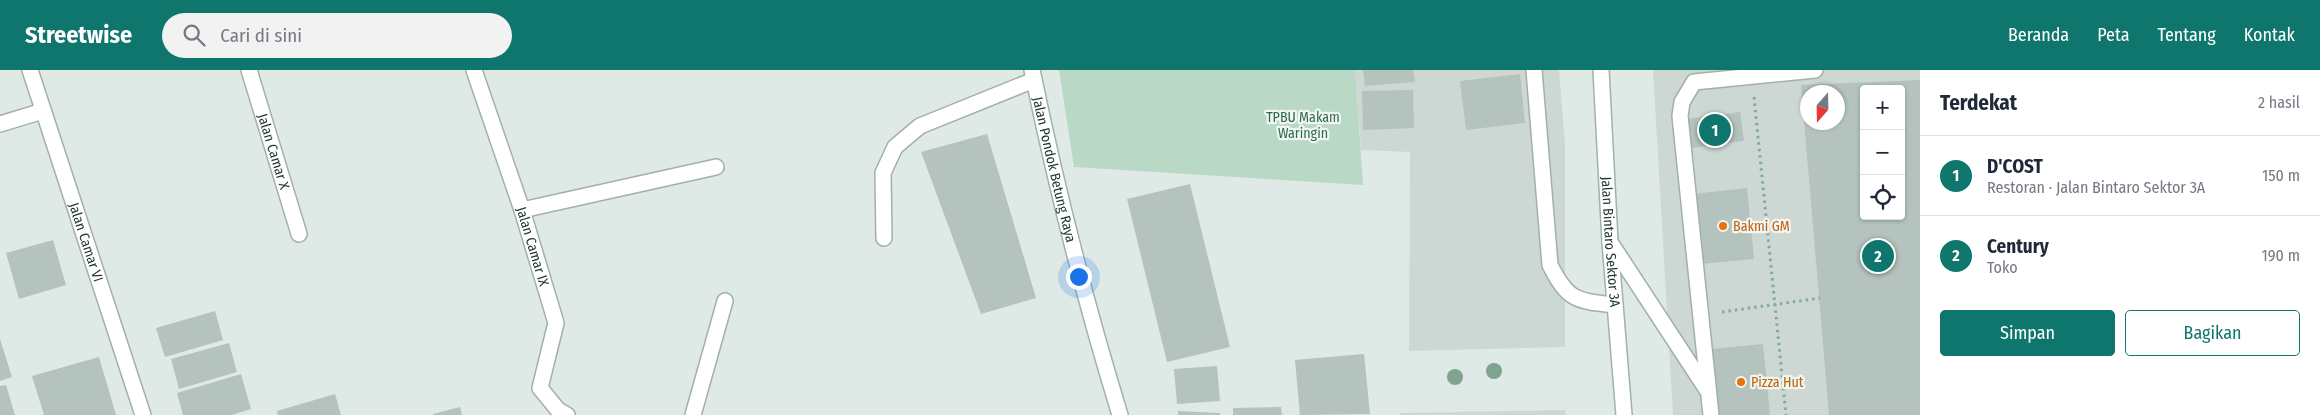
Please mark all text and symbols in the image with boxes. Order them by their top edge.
search box [162,13,512,58]
text: Streetwise [25,21,132,49]
icon: search [180,21,208,49]
text: Cari di sini [220,24,302,47]
text: Beranda [2008,24,2069,46]
text: Peta [2097,24,2130,46]
text: Tentang [2158,24,2216,46]
text: Kontak [2244,24,2295,46]
north arrow [1800,85,1845,130]
map controls [1860,85,1905,220]
button: + [1860,85,1905,130]
text: Terdekat [1940,90,2017,116]
text: 2 hasil [2258,93,2300,112]
street label: Jalan Pondok Betung Raya [1029,95,1079,244]
park label: TPBU Makam Waringin [1266,109,1340,142]
pin: 1 [1699,111,1731,149]
street label: Jalan Camar X [254,112,293,192]
button: − [1860,130,1905,175]
text: D'COST [1987,155,2043,178]
text: 1 [1953,166,1959,185]
text: 150 m [2262,166,2300,185]
button: locate [1860,175,1905,220]
street label: Jalan Bintaro Sektor 3A [1598,176,1623,308]
text: Restoran · Jalan Bintaro Sektor 3A [1987,178,2205,197]
street label: Jalan Camar VI [65,200,107,284]
street label: Jalan Camar IX [513,205,552,288]
place label: Bakmi GM [1733,218,1790,235]
marker: Bakmi GM [1717,220,1729,232]
text: Century [1987,235,2049,258]
pin: 2 [1862,237,1894,275]
text: 2 [1952,246,1960,265]
text: 190 m [2262,246,2300,265]
text: Toko [1987,258,2018,277]
your location [1066,264,1092,290]
button: Simpan [1940,310,2115,356]
button: Bagikan [2125,310,2300,356]
place label: Pizza Hut [1751,374,1804,391]
marker: Pizza Hut [1735,376,1747,388]

